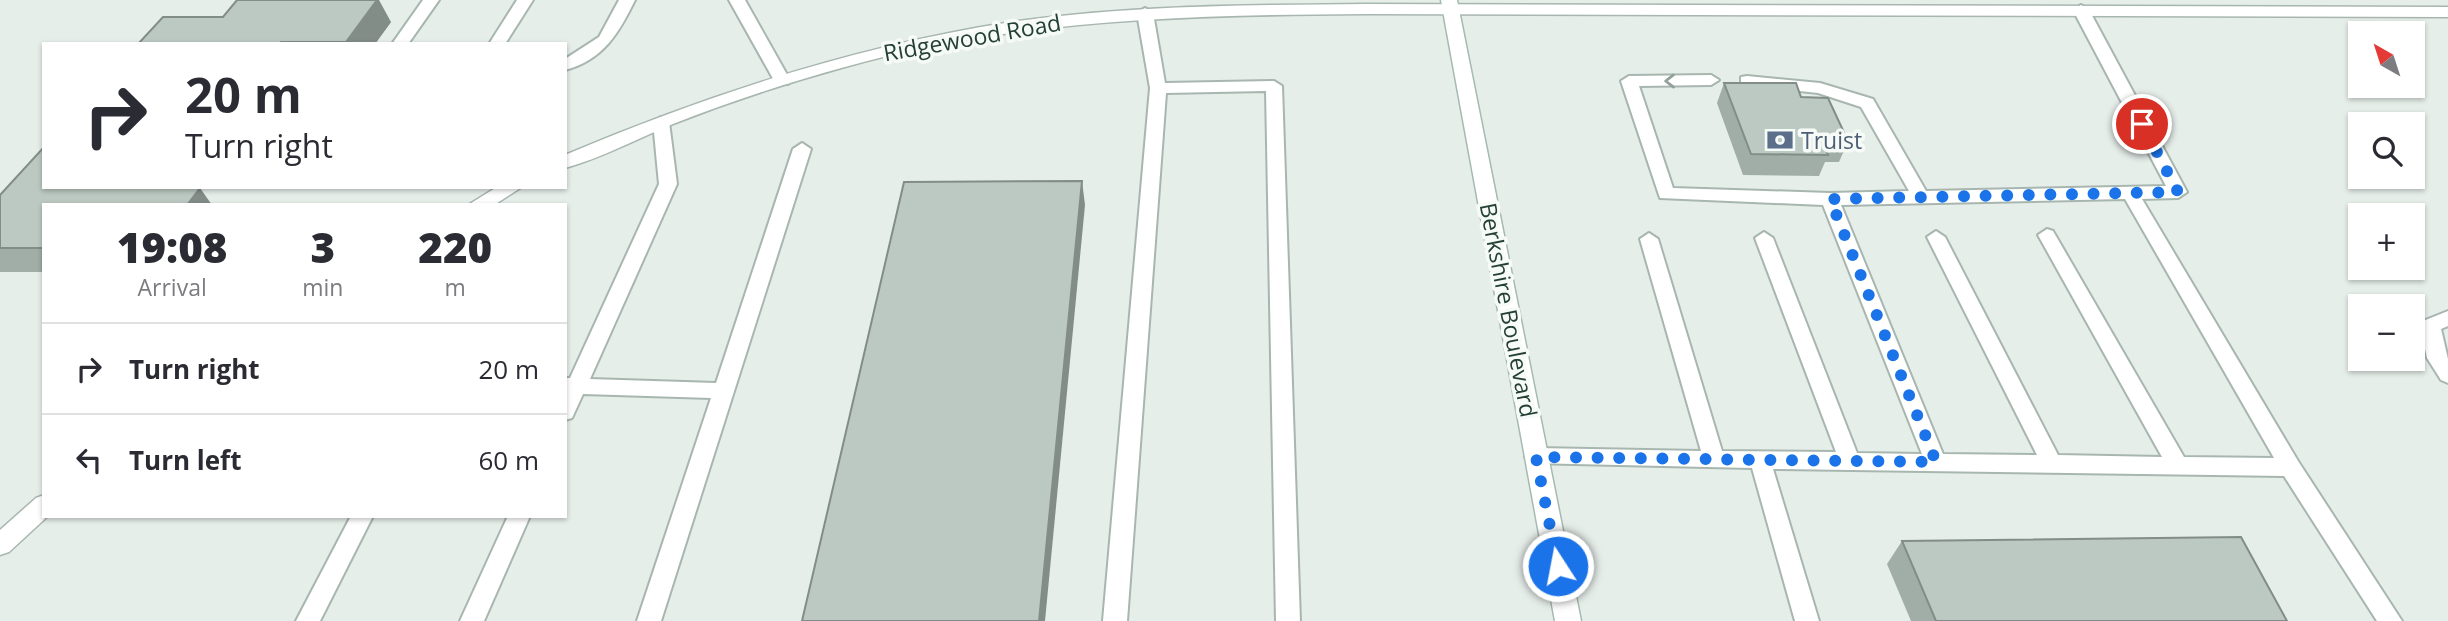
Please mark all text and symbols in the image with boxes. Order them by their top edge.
street label: Ridgewood Road [881,6,1063,68]
north arrow [2348,21,2426,98]
map controls [2348,21,2425,371]
text: 20 m [185,61,302,127]
icon: right [70,70,161,161]
one-way arrow [1664,73,1675,89]
pin [2112,94,2172,154]
icon: arrive [2123,105,2161,143]
button: search [2348,112,2425,189]
text: Turn right [185,124,333,167]
place label: Truist [1801,124,1862,156]
bank icon: Truist [1765,125,1795,155]
street label: Berkshire Boulevard [1473,200,1545,420]
button: + [2348,203,2425,280]
text: 19:08 [117,218,227,275]
text: 3 [311,218,335,275]
text: 220 [418,218,492,275]
text: Arrival [138,271,207,303]
text: min [302,271,343,303]
text: m [445,271,466,303]
button: − [2348,294,2425,371]
icon: right [70,350,108,388]
text: Turn right [129,351,260,387]
text: 20 m [478,351,539,387]
icon: left [70,441,108,479]
text: Turn left [129,442,241,478]
text: 60 m [478,442,539,478]
position arrow [1521,529,1595,603]

